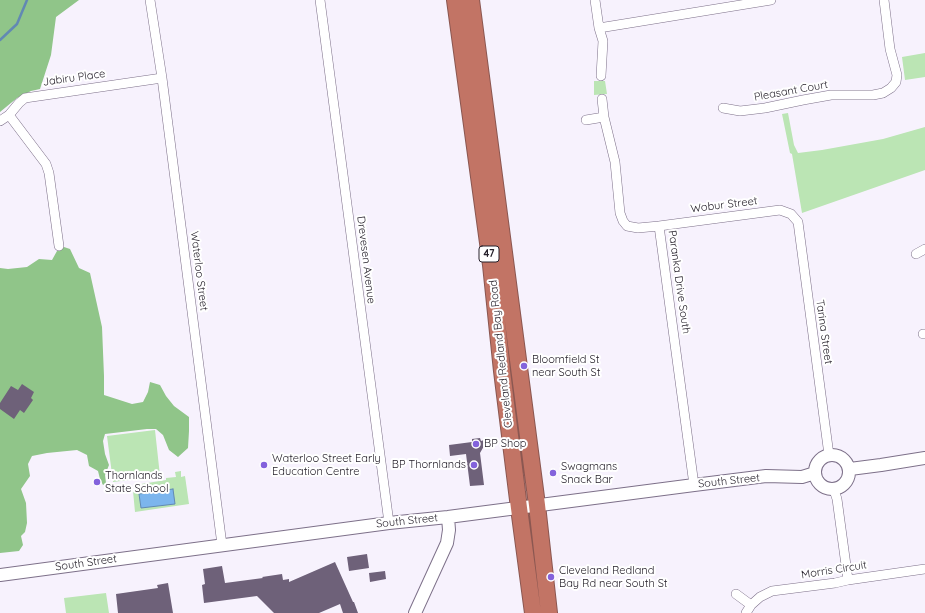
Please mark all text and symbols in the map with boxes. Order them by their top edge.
street label: Jabiru Place [42,67,106,89]
street label: Pleasant Court [753,78,829,104]
street label: Wobur Street [690,194,758,216]
street label: Drevesen Avenue [354,215,378,305]
street label: Paranka Drive South [665,229,693,335]
street label: Waterloo Street [188,230,210,312]
road number: 47 [479,246,499,262]
street label: Cleveland Redland Bay Road [487,279,515,429]
street label: Tarina Street [813,299,835,365]
place label: Bloomfield St near South St [532,353,600,379]
marker: Bloomfield St near South St [519,361,529,371]
place label: BP Shop [484,437,526,451]
marker: BP Shop [471,439,481,449]
place label: Waterloo Street Early Education Centre [272,452,381,478]
place label: BP Thornlands [392,458,466,472]
marker: Waterloo Street Early Education Centre [259,460,269,470]
marker: BP Thornlands [469,460,479,470]
place label: Swagmans Snack Bar [561,460,617,486]
marker: Swagmans Snack Bar [548,468,558,478]
place label: Thornlands State School [105,469,168,495]
street label: South Street [697,471,761,491]
marker: Thornlands State School [92,477,102,487]
street label: South Street [375,511,439,531]
street label: South Street [54,552,118,574]
street label: Morris Circuit [800,558,868,582]
place label: Cleveland Redland Bay Rd near South St [559,564,668,590]
marker: Cleveland Redland Bay Rd near South St [546,572,556,582]

